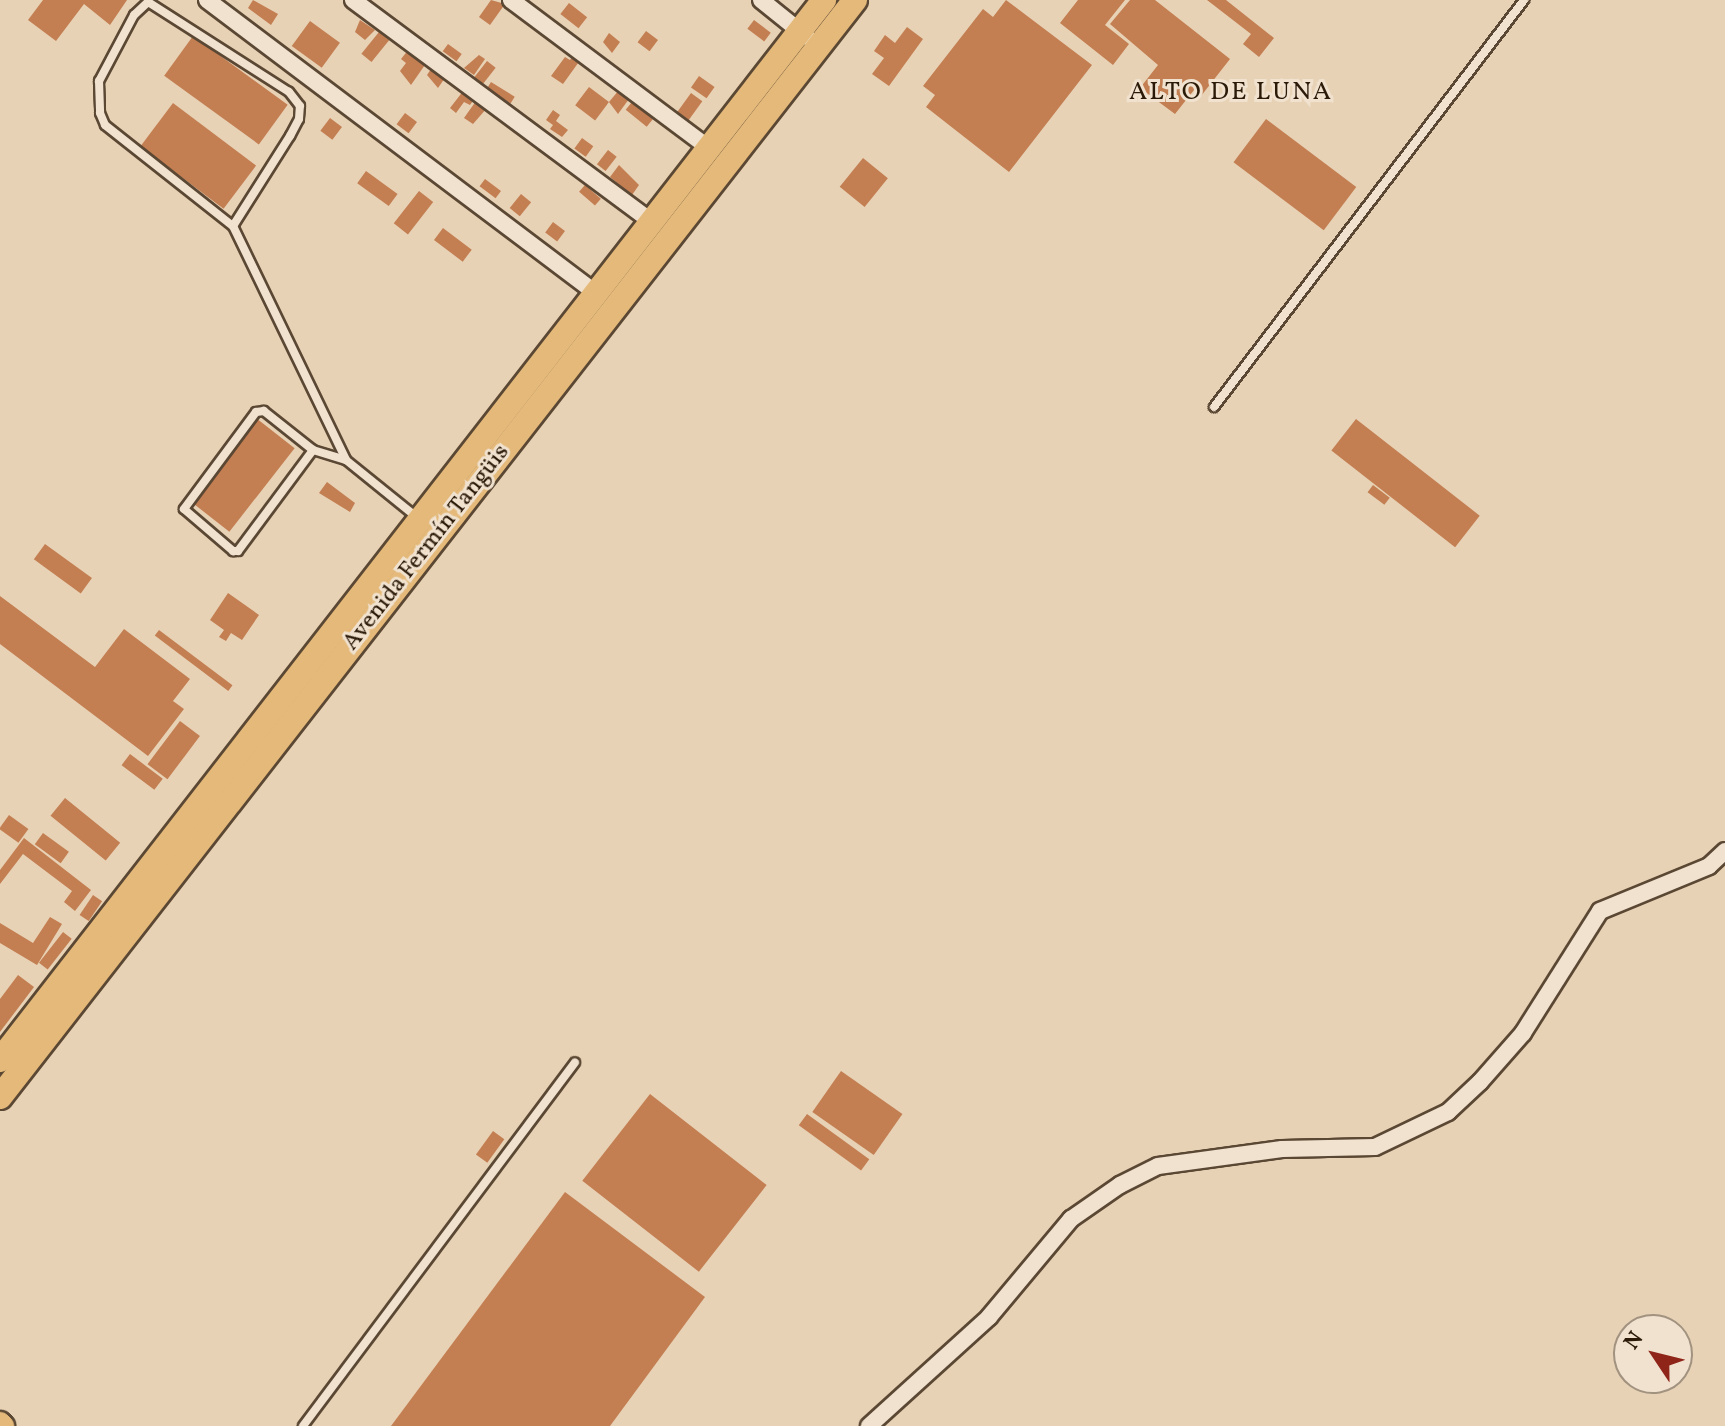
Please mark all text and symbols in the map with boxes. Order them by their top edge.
district label: ALTO DE LUNA [1129,77,1333,109]
street label: Avenida Fermín Tangüis [337,439,517,657]
north arrow [1613,1314,1693,1394]
text: N [1617,1326,1652,1357]

